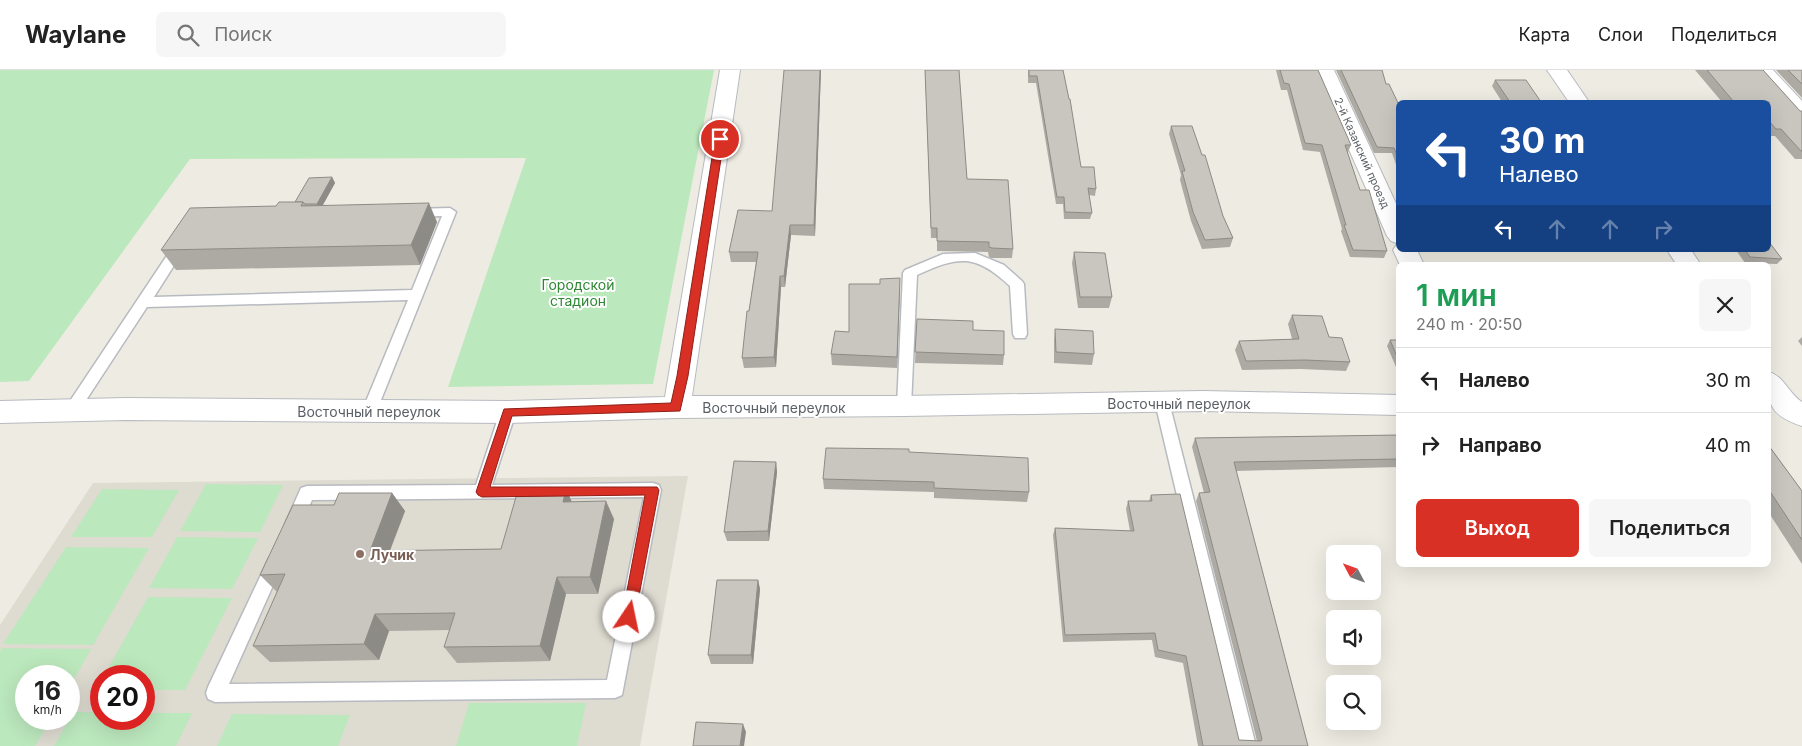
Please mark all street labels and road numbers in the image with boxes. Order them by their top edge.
street label: 2-й Казанский проезд [1331,95,1393,211]
street label: Восточный переулок [1107,395,1251,412]
street label: Восточный переулок [702,399,846,416]
street label: Восточный переулок [297,403,441,420]

